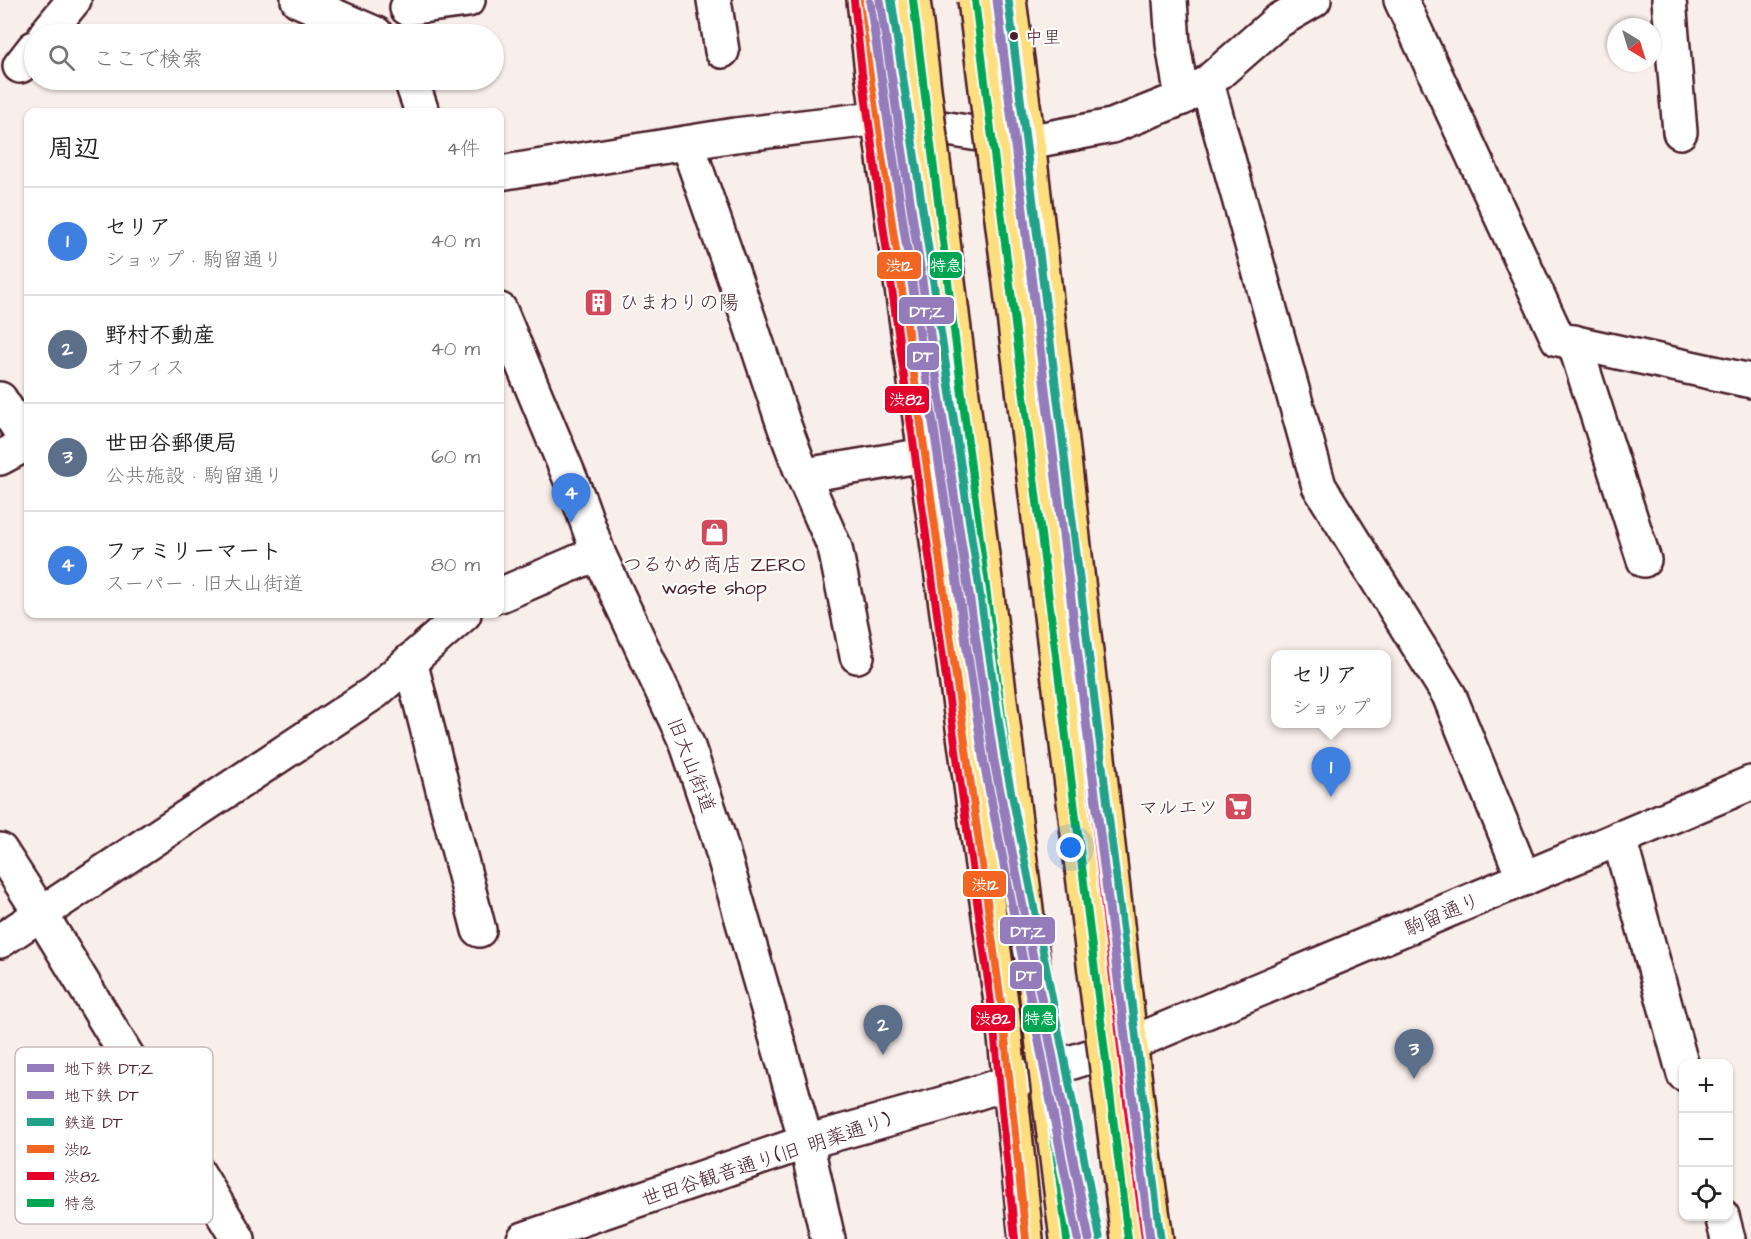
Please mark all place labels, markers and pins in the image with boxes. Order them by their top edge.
place label: 中里 [1025,25,1061,50]
marker: 中里 [1008,30,1020,42]
building icon: ひまわりの陽 [582,286,614,318]
place label: ひまわりの陽 [619,289,739,317]
pin: 4 [552,474,590,523]
shop icon: つるかめ商店 ZERO waste shop [698,517,730,549]
place label: つるかめ商店 ZERO waste shop [623,551,805,602]
pin: 1 [1312,748,1350,797]
supermarket icon: マルエツ [1223,791,1255,823]
place label: マルエツ [1138,794,1218,822]
pin: 2 [864,1006,902,1055]
pin: 3 [1394,1030,1434,1079]

